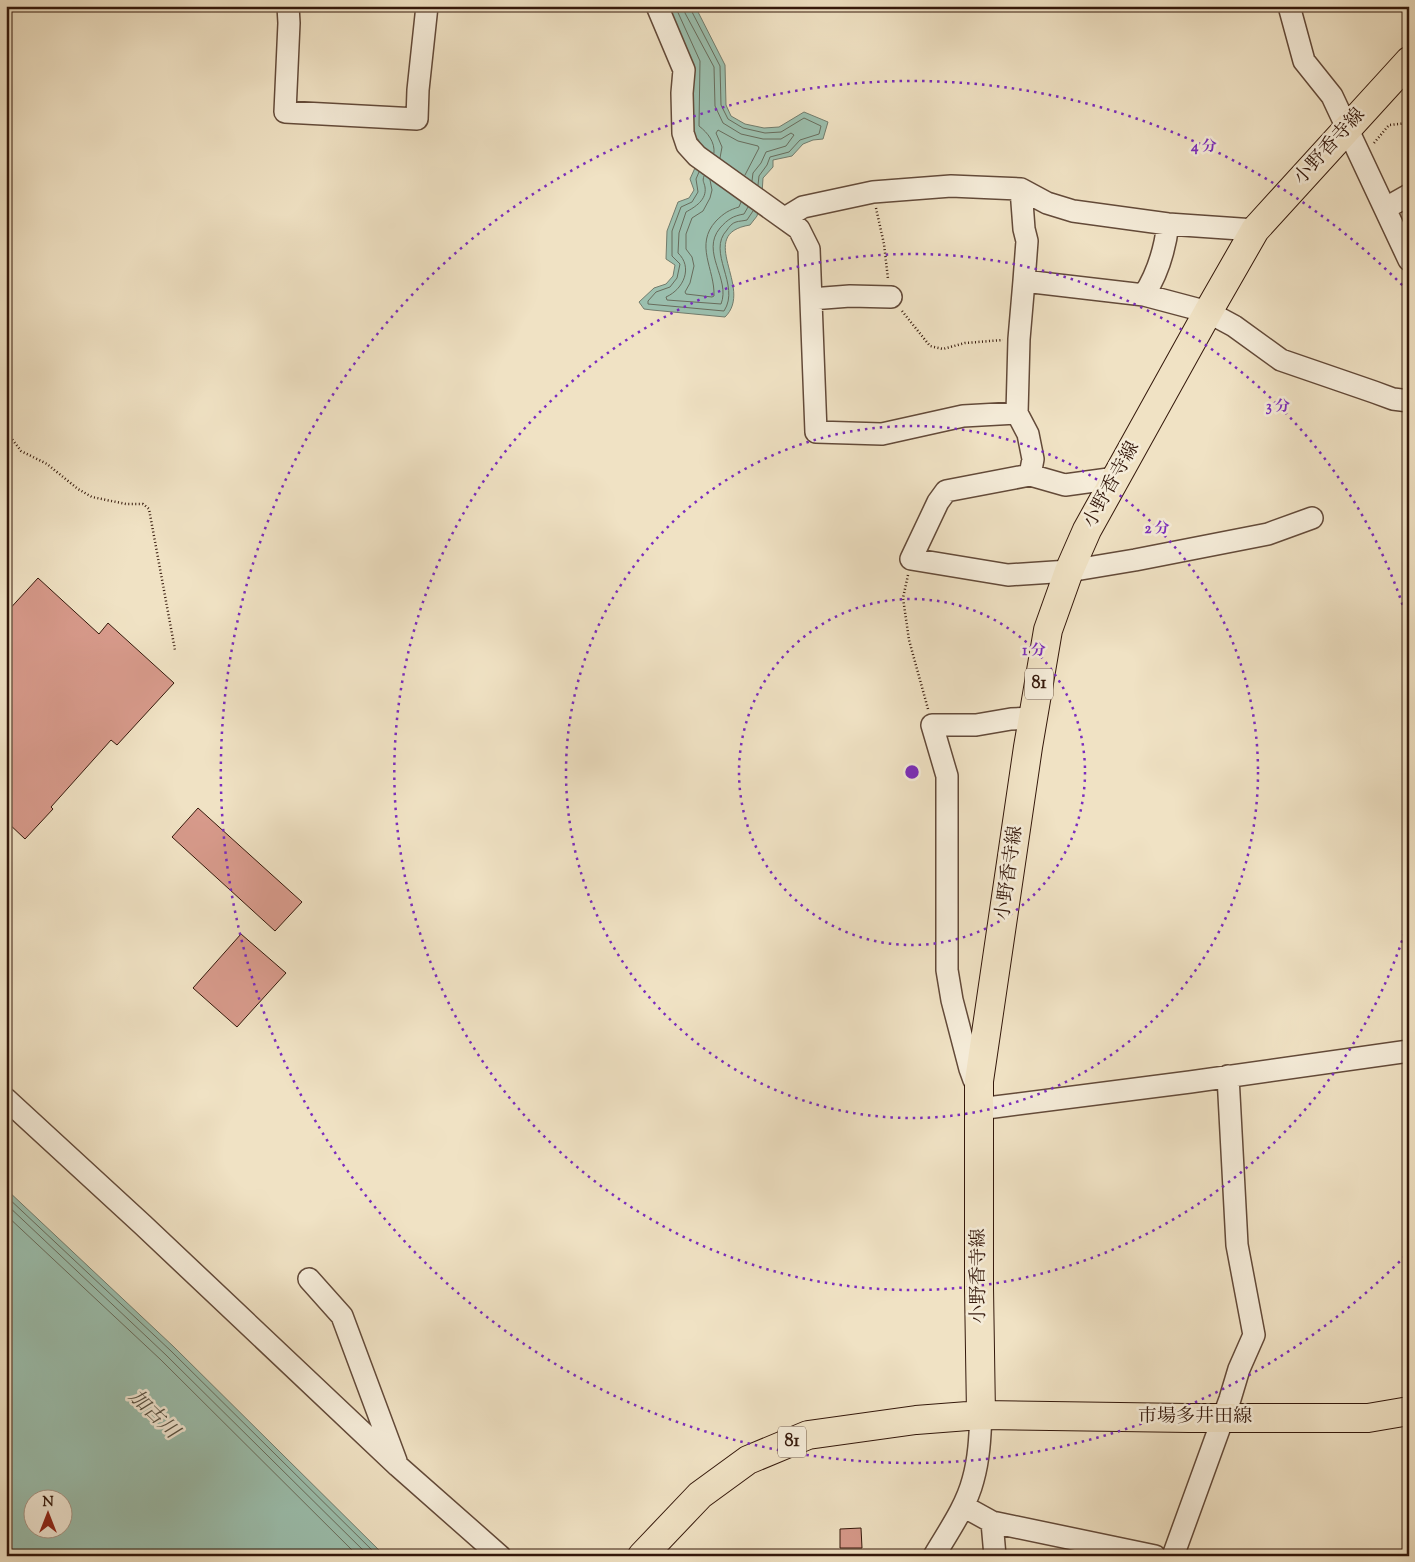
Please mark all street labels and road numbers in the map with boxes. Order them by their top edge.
street label: 小野香寺線 [1288,103,1372,191]
street label: 小野香寺線 [1077,437,1147,533]
road number: 81 [1025,669,1053,700]
street label: 小野香寺線 [990,824,1030,922]
street label: 小野香寺線 [966,1228,993,1324]
street label: 市場多井田線 [1138,1404,1252,1431]
road number: 81 [778,1426,806,1458]

